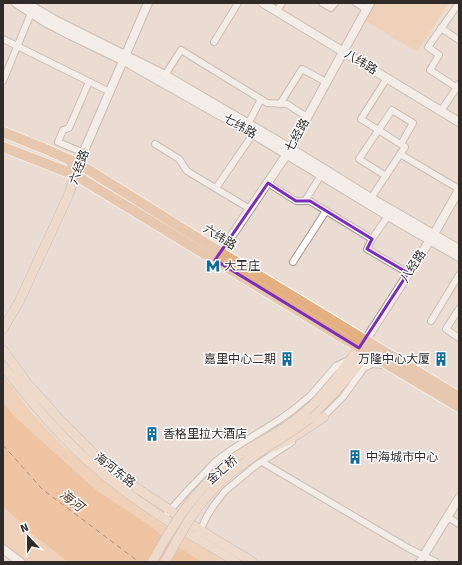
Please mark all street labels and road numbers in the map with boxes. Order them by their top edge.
street label: 八纬路 [341,47,380,78]
street label: 七纬路 [220,111,259,142]
street label: 七经路 [282,116,313,155]
street label: 六经路 [66,148,93,187]
street label: 六纬路 [200,222,239,253]
street label: 八经路 [397,247,430,285]
street label: 海河东路 [91,450,138,491]
street label: 金汇桥 [204,453,241,488]

